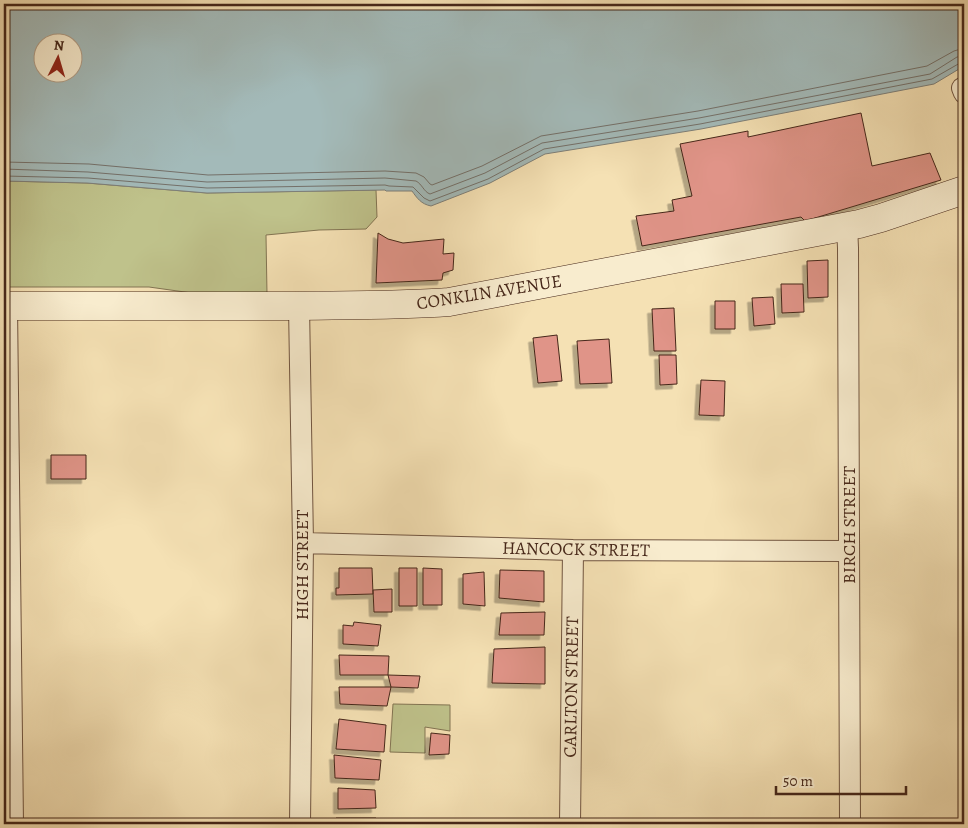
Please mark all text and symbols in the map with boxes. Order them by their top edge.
north arrow [32,32,82,82]
text: N [53,36,65,55]
street label: CONKLIN AVENUE [415,269,563,315]
street label: BIRCH STREET [837,466,861,584]
street label: HIGH STREET [290,509,314,620]
street label: HANCOCK STREET [502,536,650,562]
street label: CARLTON STREET [558,616,584,758]
scale bar [776,763,906,795]
text: 50 m [783,771,813,791]

